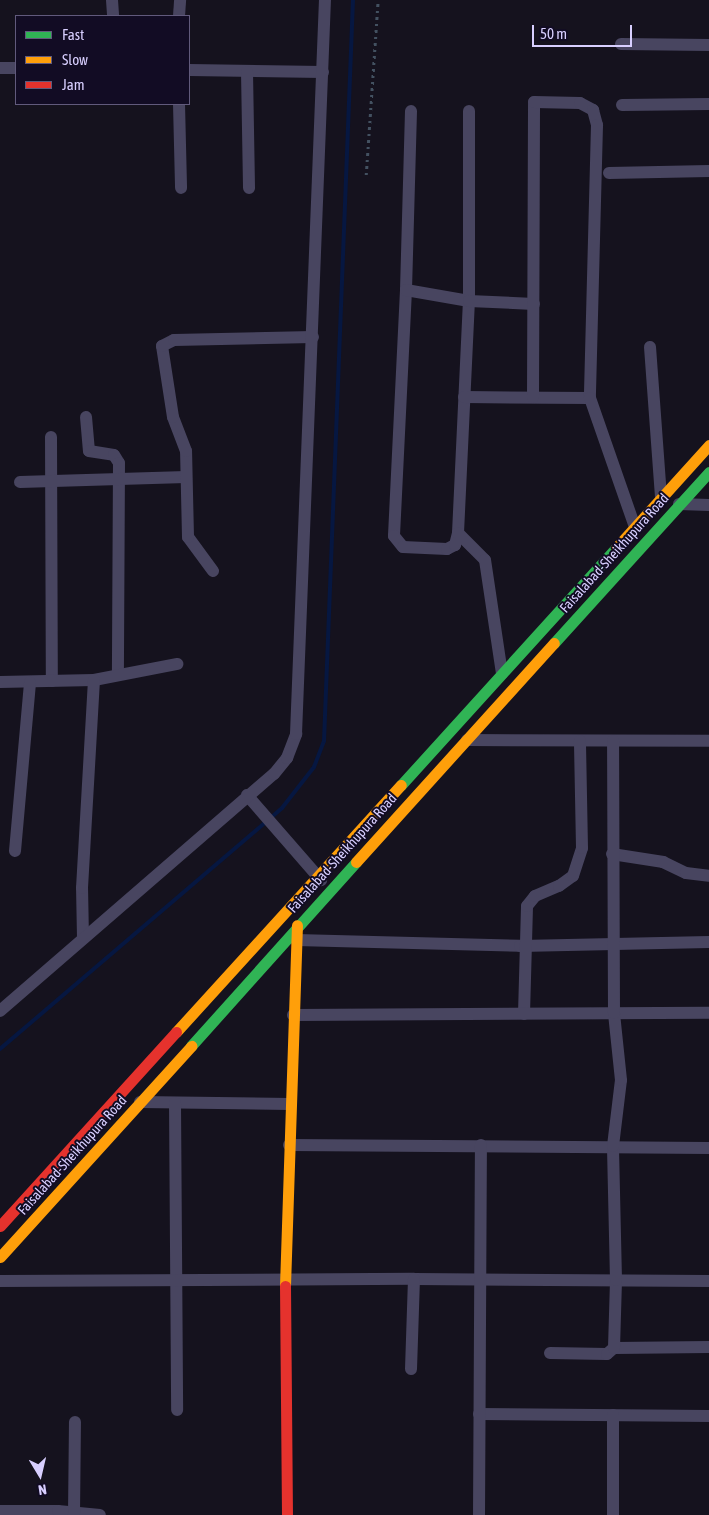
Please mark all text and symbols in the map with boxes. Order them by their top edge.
legend [15,15,190,105]
scale bar [534,15,634,47]
text: 50 m [540,25,567,42]
text: Fast [62,26,84,43]
text: Slow [62,51,88,68]
text: Jam [62,76,85,93]
street label: Faisalabad-Sheikhupura Road [556,490,672,616]
street label: Faisalabad-Sheikhupura Road [284,790,400,916]
street label: Faisalabad-Sheikhupura Road [14,1092,130,1218]
north arrow [15,1450,65,1500]
text: N [37,1481,48,1498]

